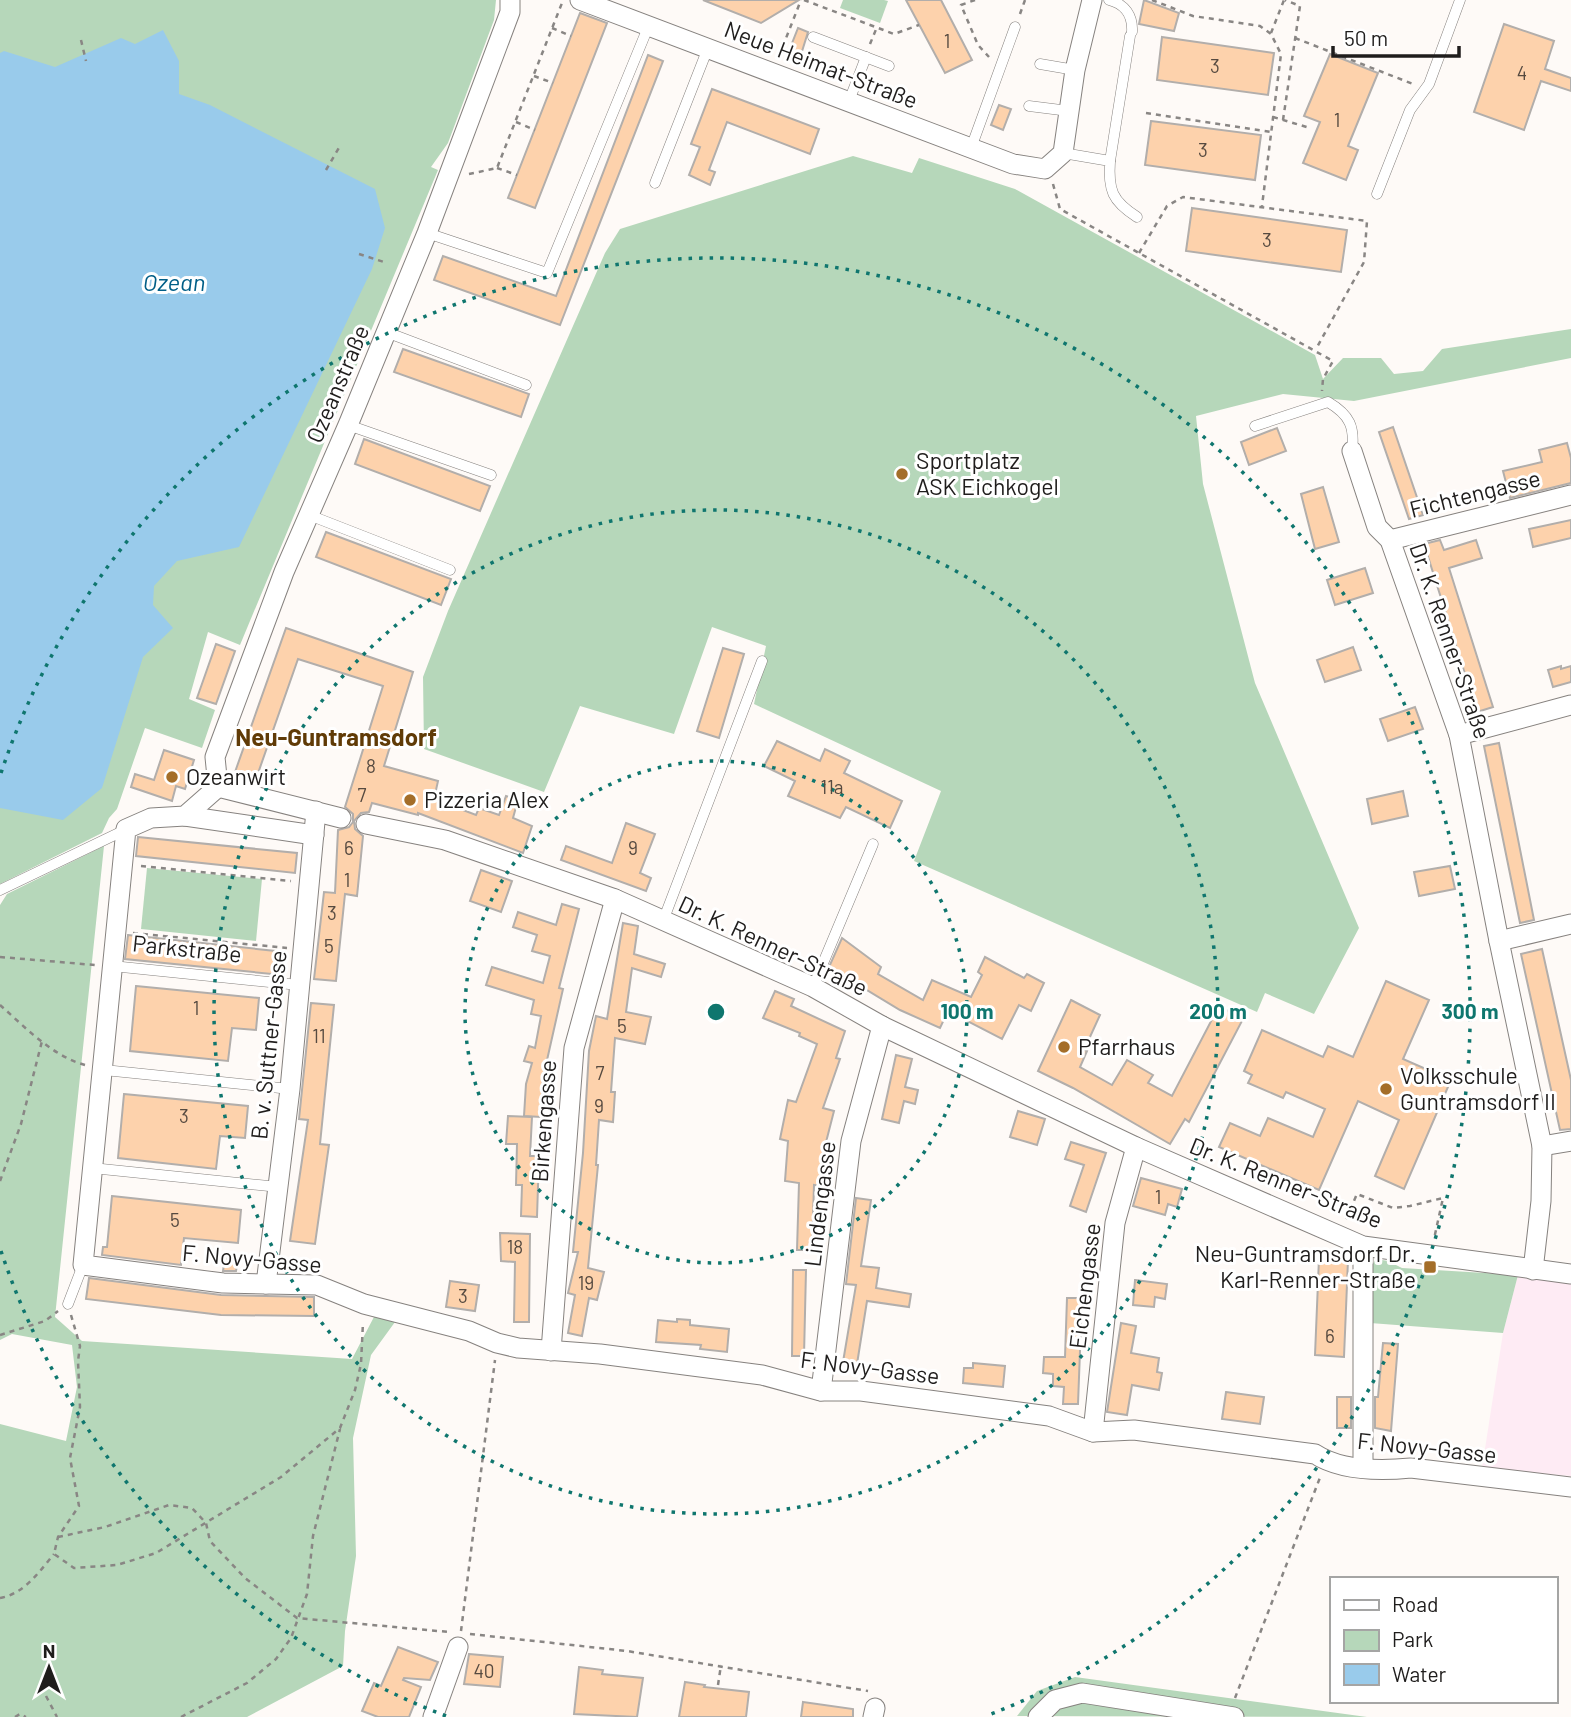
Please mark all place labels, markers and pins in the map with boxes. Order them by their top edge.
place label: Sportplatz ASK Eichkogel [916,446,1059,500]
marker: Sportplatz ASK Eichkogel [894,466,910,482]
place label: Ozeanwirt [186,762,286,790]
marker: Ozeanwirt [164,769,180,785]
place label: Pizzeria Alex [424,785,549,813]
marker: Pizzeria Alex [402,792,418,808]
centre of rings [704,1000,728,1024]
place label: Pfarrhaus [1078,1032,1175,1060]
marker: Pfarrhaus [1056,1039,1072,1055]
place label: Volksschule Guntramsdorf II [1400,1061,1556,1115]
marker: Volksschule Guntramsdorf II [1378,1081,1394,1097]
place label: Neu-Guntramsdorf Dr. Karl-Renner-Straße [1195,1239,1416,1293]
marker: Neu-Guntramsdorf Dr. Karl-Renner-Straße [1422,1259,1438,1275]

